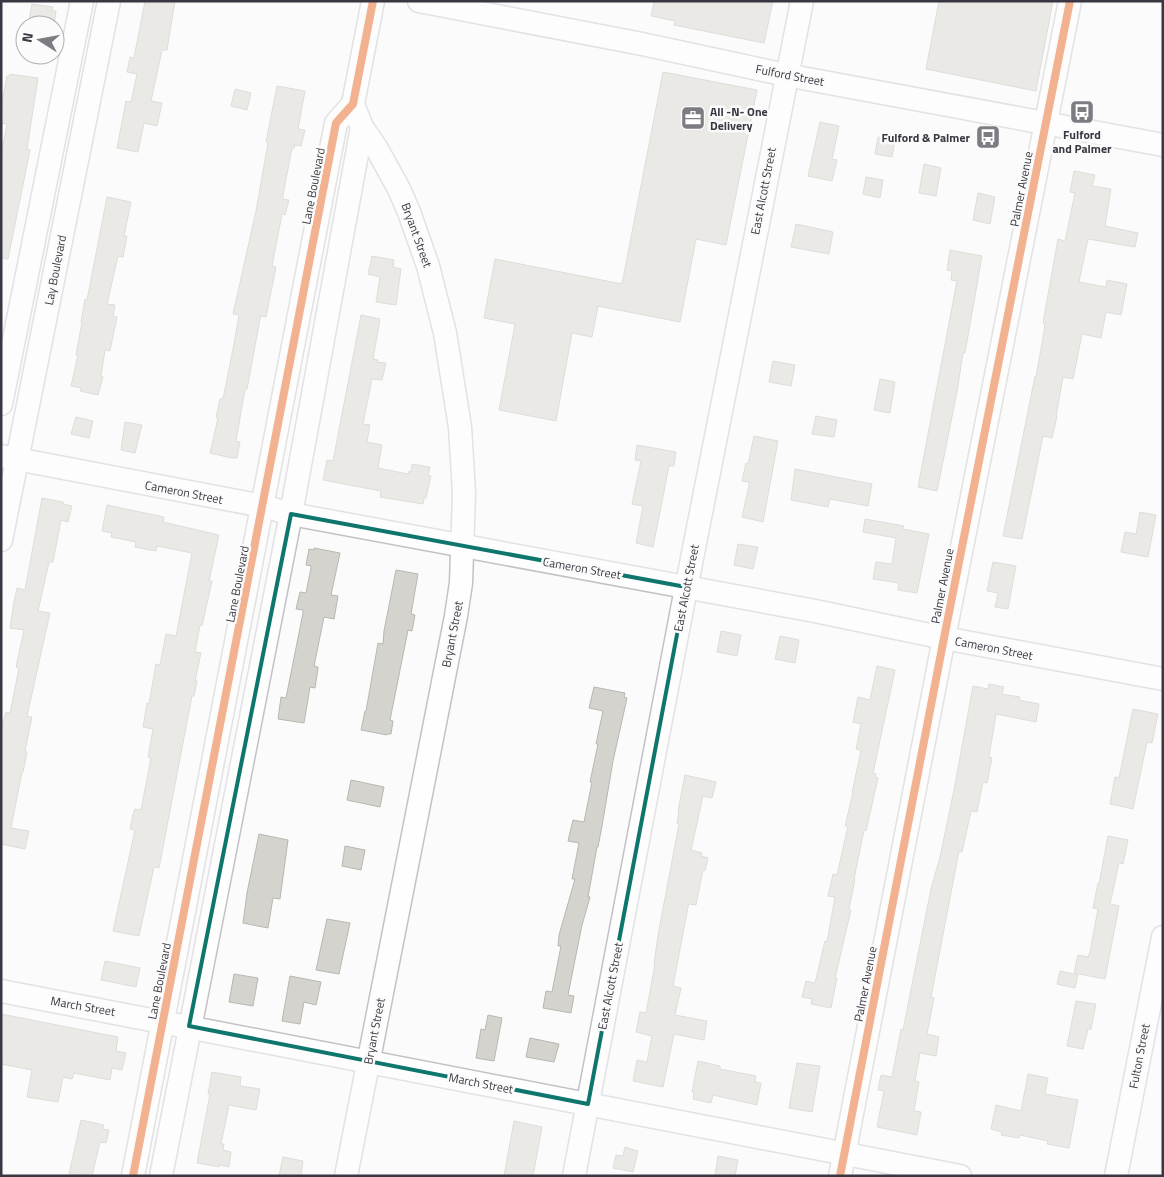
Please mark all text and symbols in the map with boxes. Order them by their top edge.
north arrow [15,15,65,65]
text: N [16,31,38,44]
street label: Fulford Street [754,59,827,91]
bus stop icon: Fulford and Palmer [1069,99,1095,125]
place label: All -N- One Delivery [710,102,768,135]
office icon: All -N- One Delivery [680,105,706,131]
bus stop icon: Fulford & Palmer [975,124,1001,150]
place label: Fulford and Palmer [1052,125,1112,158]
place label: Fulford & Palmer [882,128,971,147]
street label: East Alcott Street [745,145,781,236]
street label: Lane Boulevard [296,146,330,226]
street label: Palmer Avenue [1004,150,1038,228]
street label: Bryant Street [397,200,438,271]
street label: Lay Boulevard [39,233,71,307]
street label: Cameron Street [143,475,225,509]
street label: East Alcott Street [668,542,704,633]
street label: Lane Boulevard [220,544,254,624]
street label: Palmer Avenue [925,547,959,625]
street label: Cameron Street [541,552,623,584]
street label: Bryant Street [436,598,468,669]
street label: Cameron Street [953,631,1035,665]
street label: East Alcott Street [592,940,628,1031]
street label: Lane Boulevard [142,941,176,1021]
street label: Palmer Avenue [848,945,882,1023]
street label: March Street [49,991,118,1021]
street label: Bryant Street [358,995,390,1066]
street label: Fulton Street [1123,1021,1155,1090]
street label: March Street [447,1067,516,1099]

